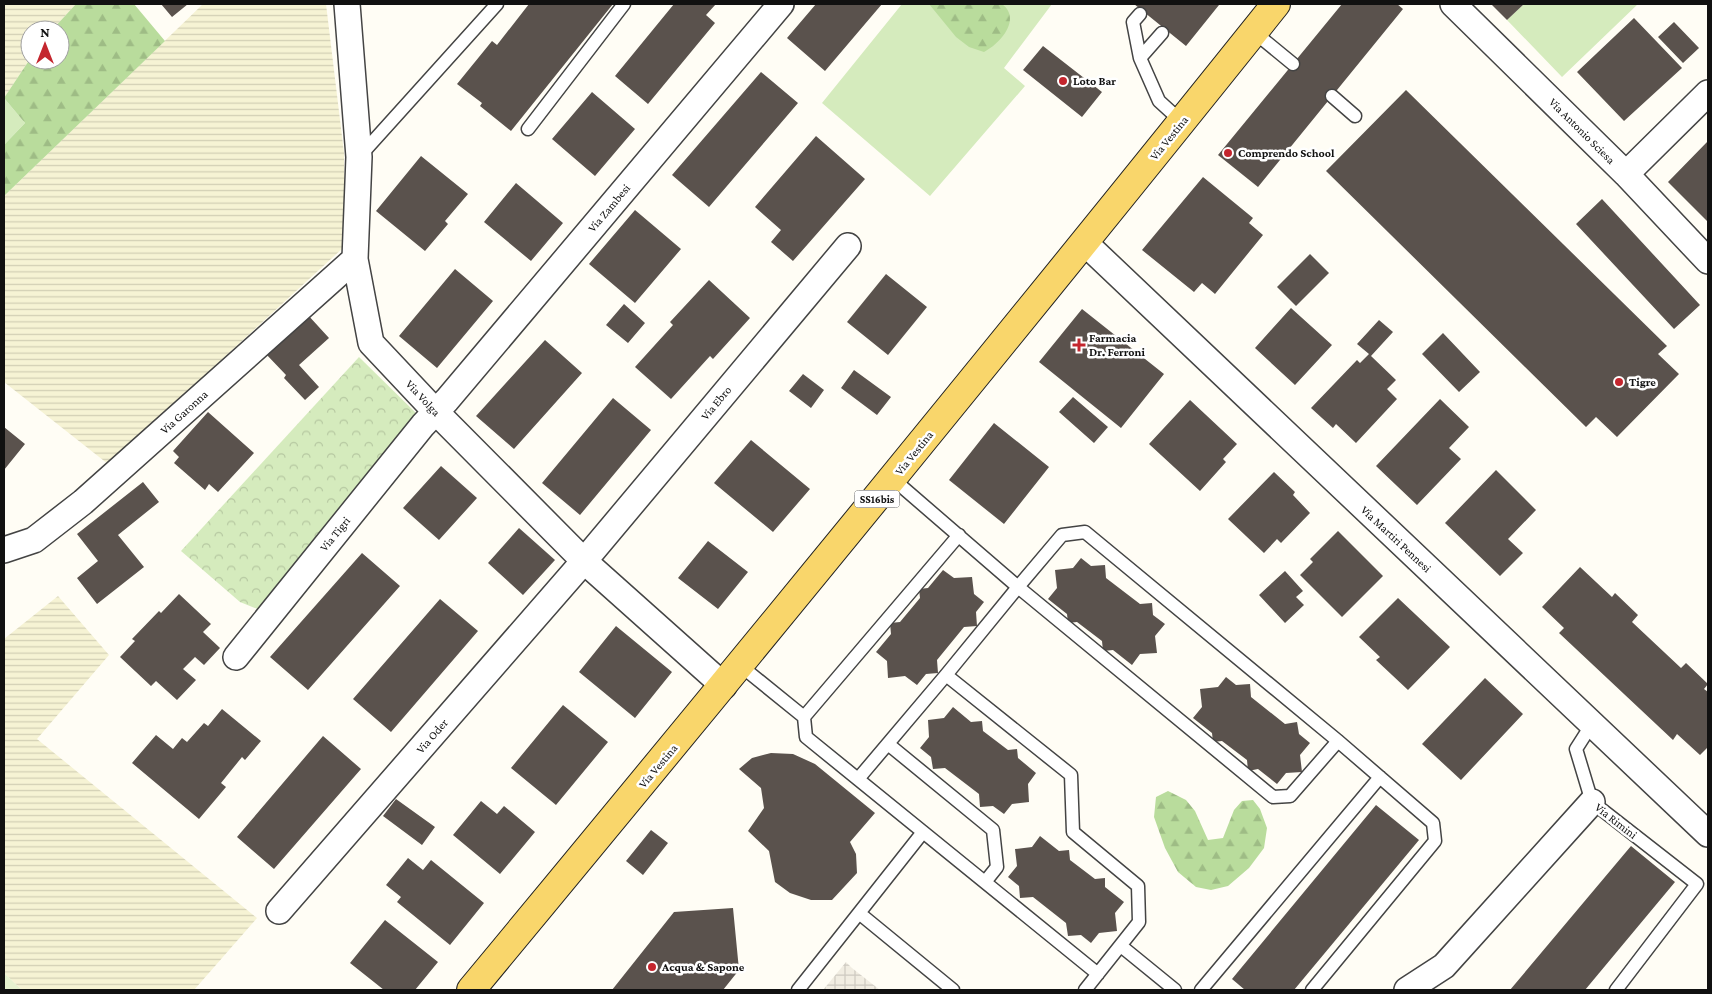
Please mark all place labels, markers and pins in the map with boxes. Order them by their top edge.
place label: Loto Bar [1073,74,1116,88]
marker: Loto Bar [1057,75,1069,87]
place label: Comprendo School [1238,146,1335,160]
marker: Comprendo School [1222,147,1234,159]
place label: Farmacia Dr. Ferroni [1089,331,1145,359]
marker: Farmacia Dr. Ferroni [1073,339,1085,351]
place label: Tigre [1629,375,1656,389]
marker: Tigre [1613,376,1625,388]
place label: Acqua & Sapone [661,960,745,974]
marker: Acqua & Sapone [646,961,658,973]

